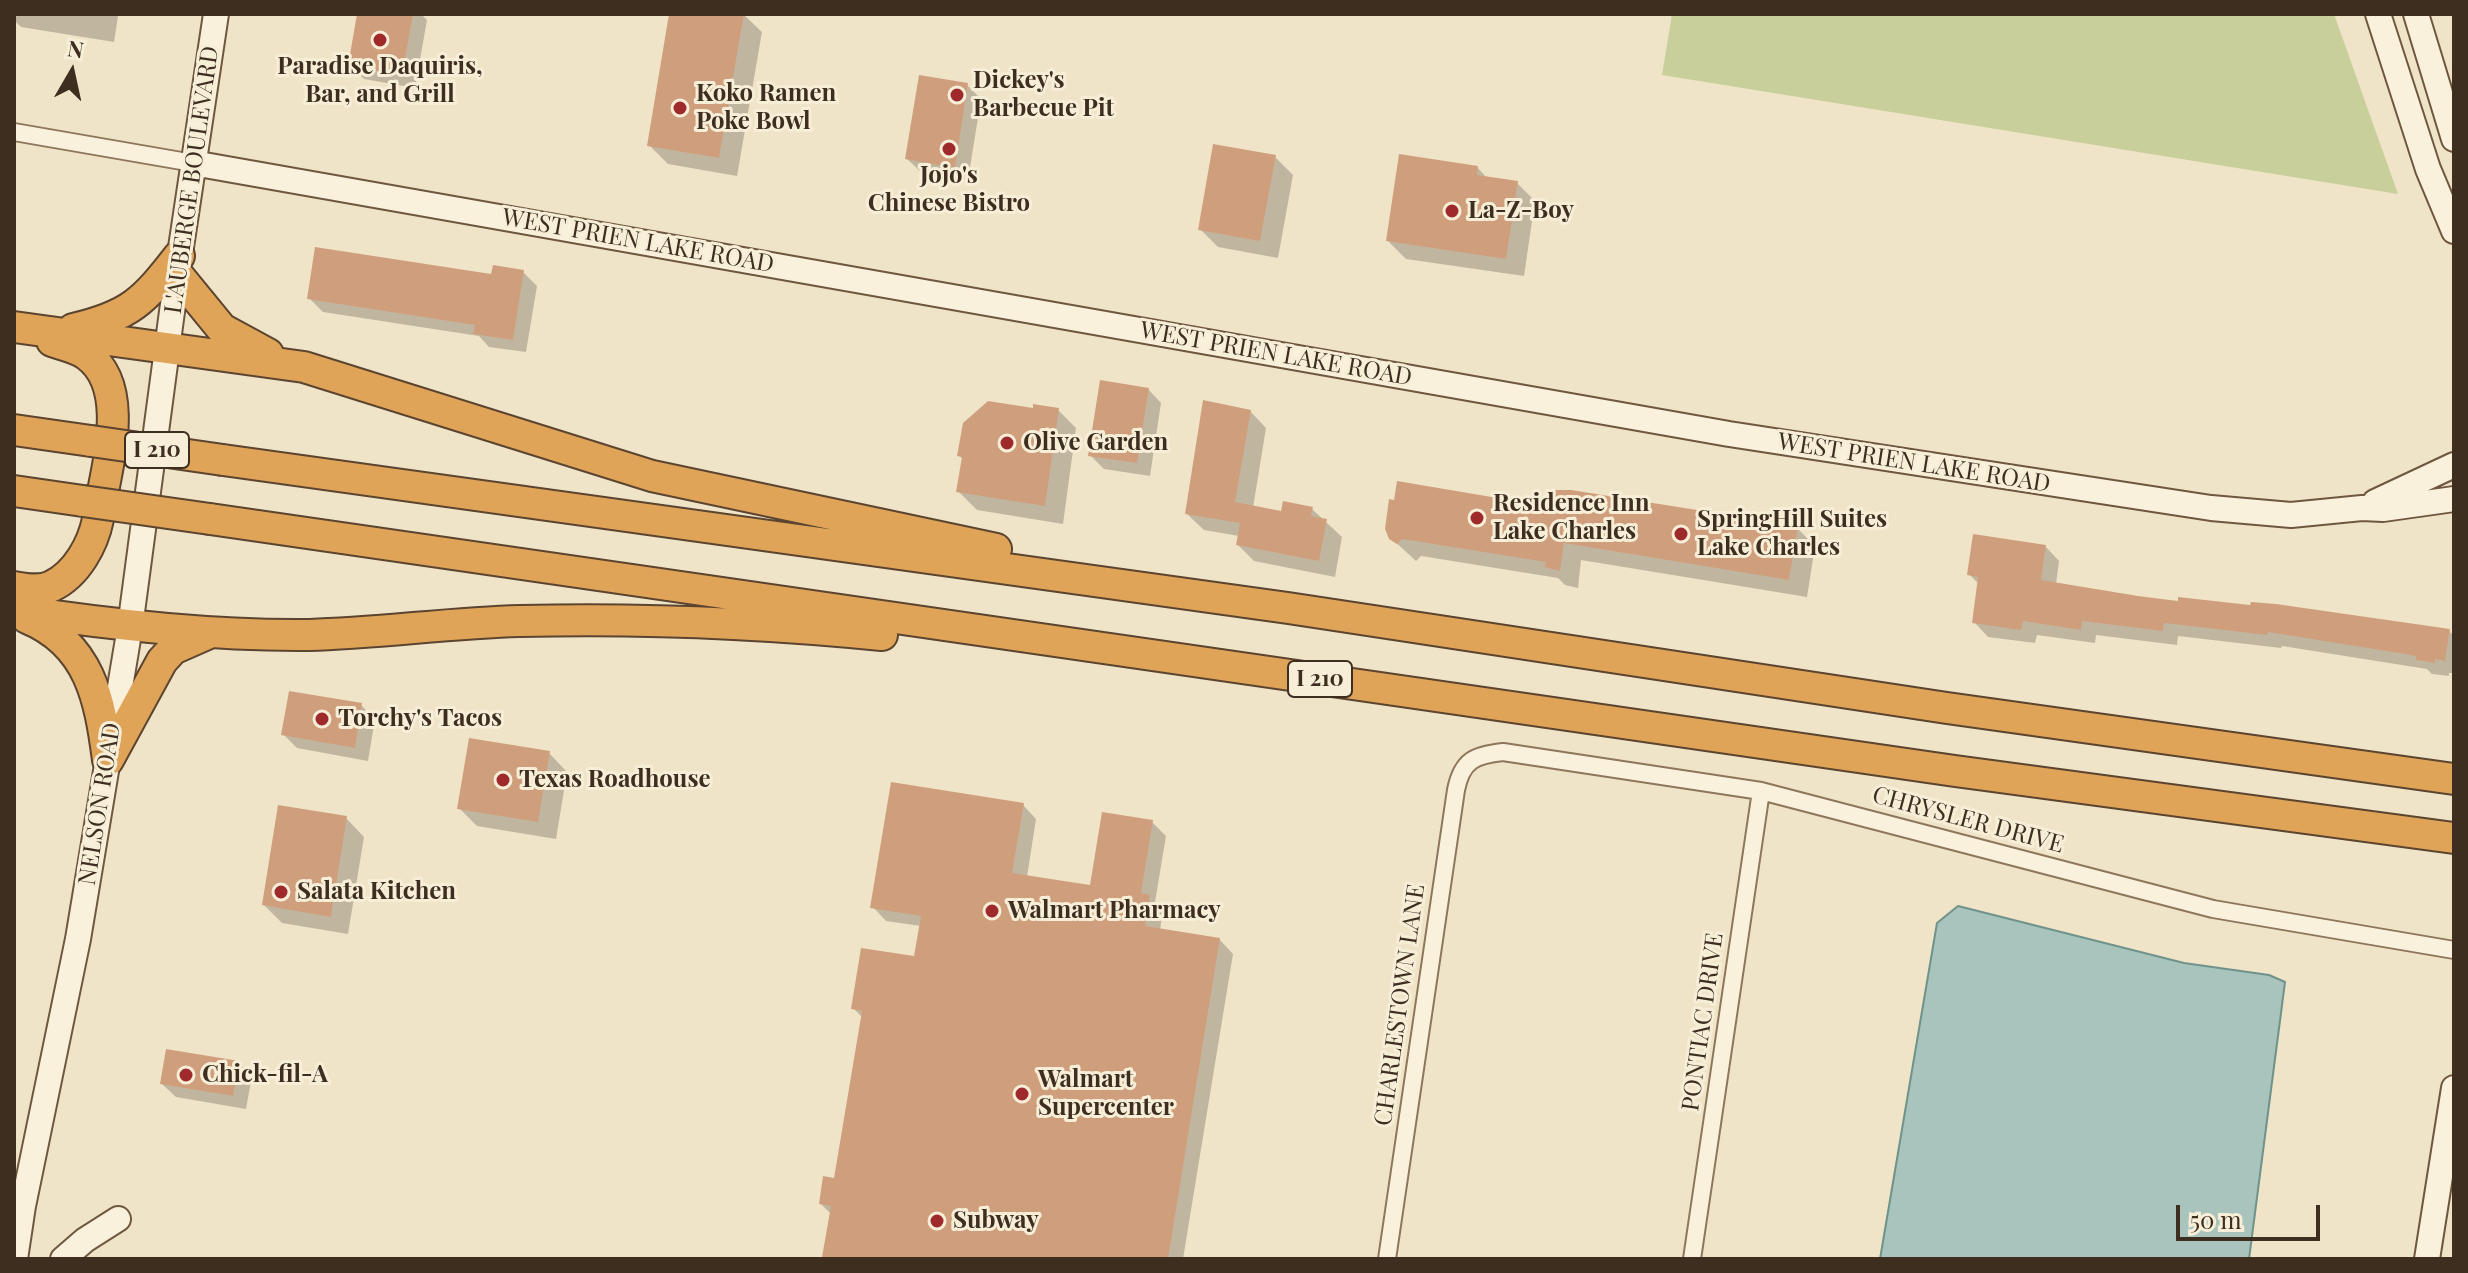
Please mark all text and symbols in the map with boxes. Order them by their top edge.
marker: Paradise Daquiris, Bar, and Grill [371,31,389,49]
north arrow [32,32,112,112]
text: N [66,32,86,64]
street label: L'AUBERGE BOULEVARD [159,44,225,316]
place label: Paradise Daquiris, Bar, and Grill [277,53,483,109]
place label: Dickey's Barbecue Pit [973,67,1114,123]
place label: Koko Ramen Poke Bowl [696,80,836,136]
marker: Dickey's Barbecue Pit [948,86,966,104]
marker: Koko Ramen Poke Bowl [671,99,689,117]
marker: Jojo's Chinese Bistro [940,140,958,158]
place label: Jojo's Chinese Bistro [868,162,1030,218]
place label: La-Z-Boy [1468,197,1574,225]
marker: La-Z-Boy [1443,202,1461,220]
street label: WEST PRIEN LAKE ROAD [500,203,776,279]
street label: WEST PRIEN LAKE ROAD [1138,316,1414,392]
street label: WEST PRIEN LAKE ROAD [1776,427,2052,499]
place label: Olive Garden [1023,429,1168,457]
road number: I 210 [125,432,189,468]
marker: Olive Garden [998,434,1016,452]
place label: Residence Inn Lake Charles [1493,490,1649,546]
place label: SpringHill Suites Lake Charles [1697,506,1887,562]
marker: Residence Inn Lake Charles [1468,509,1486,527]
marker: SpringHill Suites Lake Charles [1672,525,1690,543]
road number: I 210 [1288,661,1352,697]
place label: Torchy's Tacos [338,705,502,733]
marker: Torchy's Tacos [313,710,331,728]
street label: NELSON ROAD [73,721,127,887]
place label: Texas Roadhouse [519,766,711,794]
marker: Texas Roadhouse [494,771,512,789]
street label: CHRYSLER DRIVE [1869,781,2067,859]
place label: Salata Kitchen [297,878,456,906]
street label: CHARLESTOWN LANE [1369,882,1431,1128]
marker: Salata Kitchen [272,883,290,901]
place label: Walmart Pharmacy [1008,897,1221,925]
marker: Walmart Pharmacy [983,902,1001,920]
street label: PONTIAC DRIVE [1676,931,1730,1113]
place label: Chick-fil-A [202,1061,328,1089]
marker: Chick-fil-A [177,1066,195,1084]
place label: Walmart Supercenter [1038,1066,1174,1122]
marker: Walmart Supercenter [1013,1085,1031,1103]
scale bar [2180,1189,2324,1239]
text: 50 m [2190,1203,2242,1235]
place label: Subway [953,1207,1039,1235]
marker: Subway [928,1212,946,1230]

